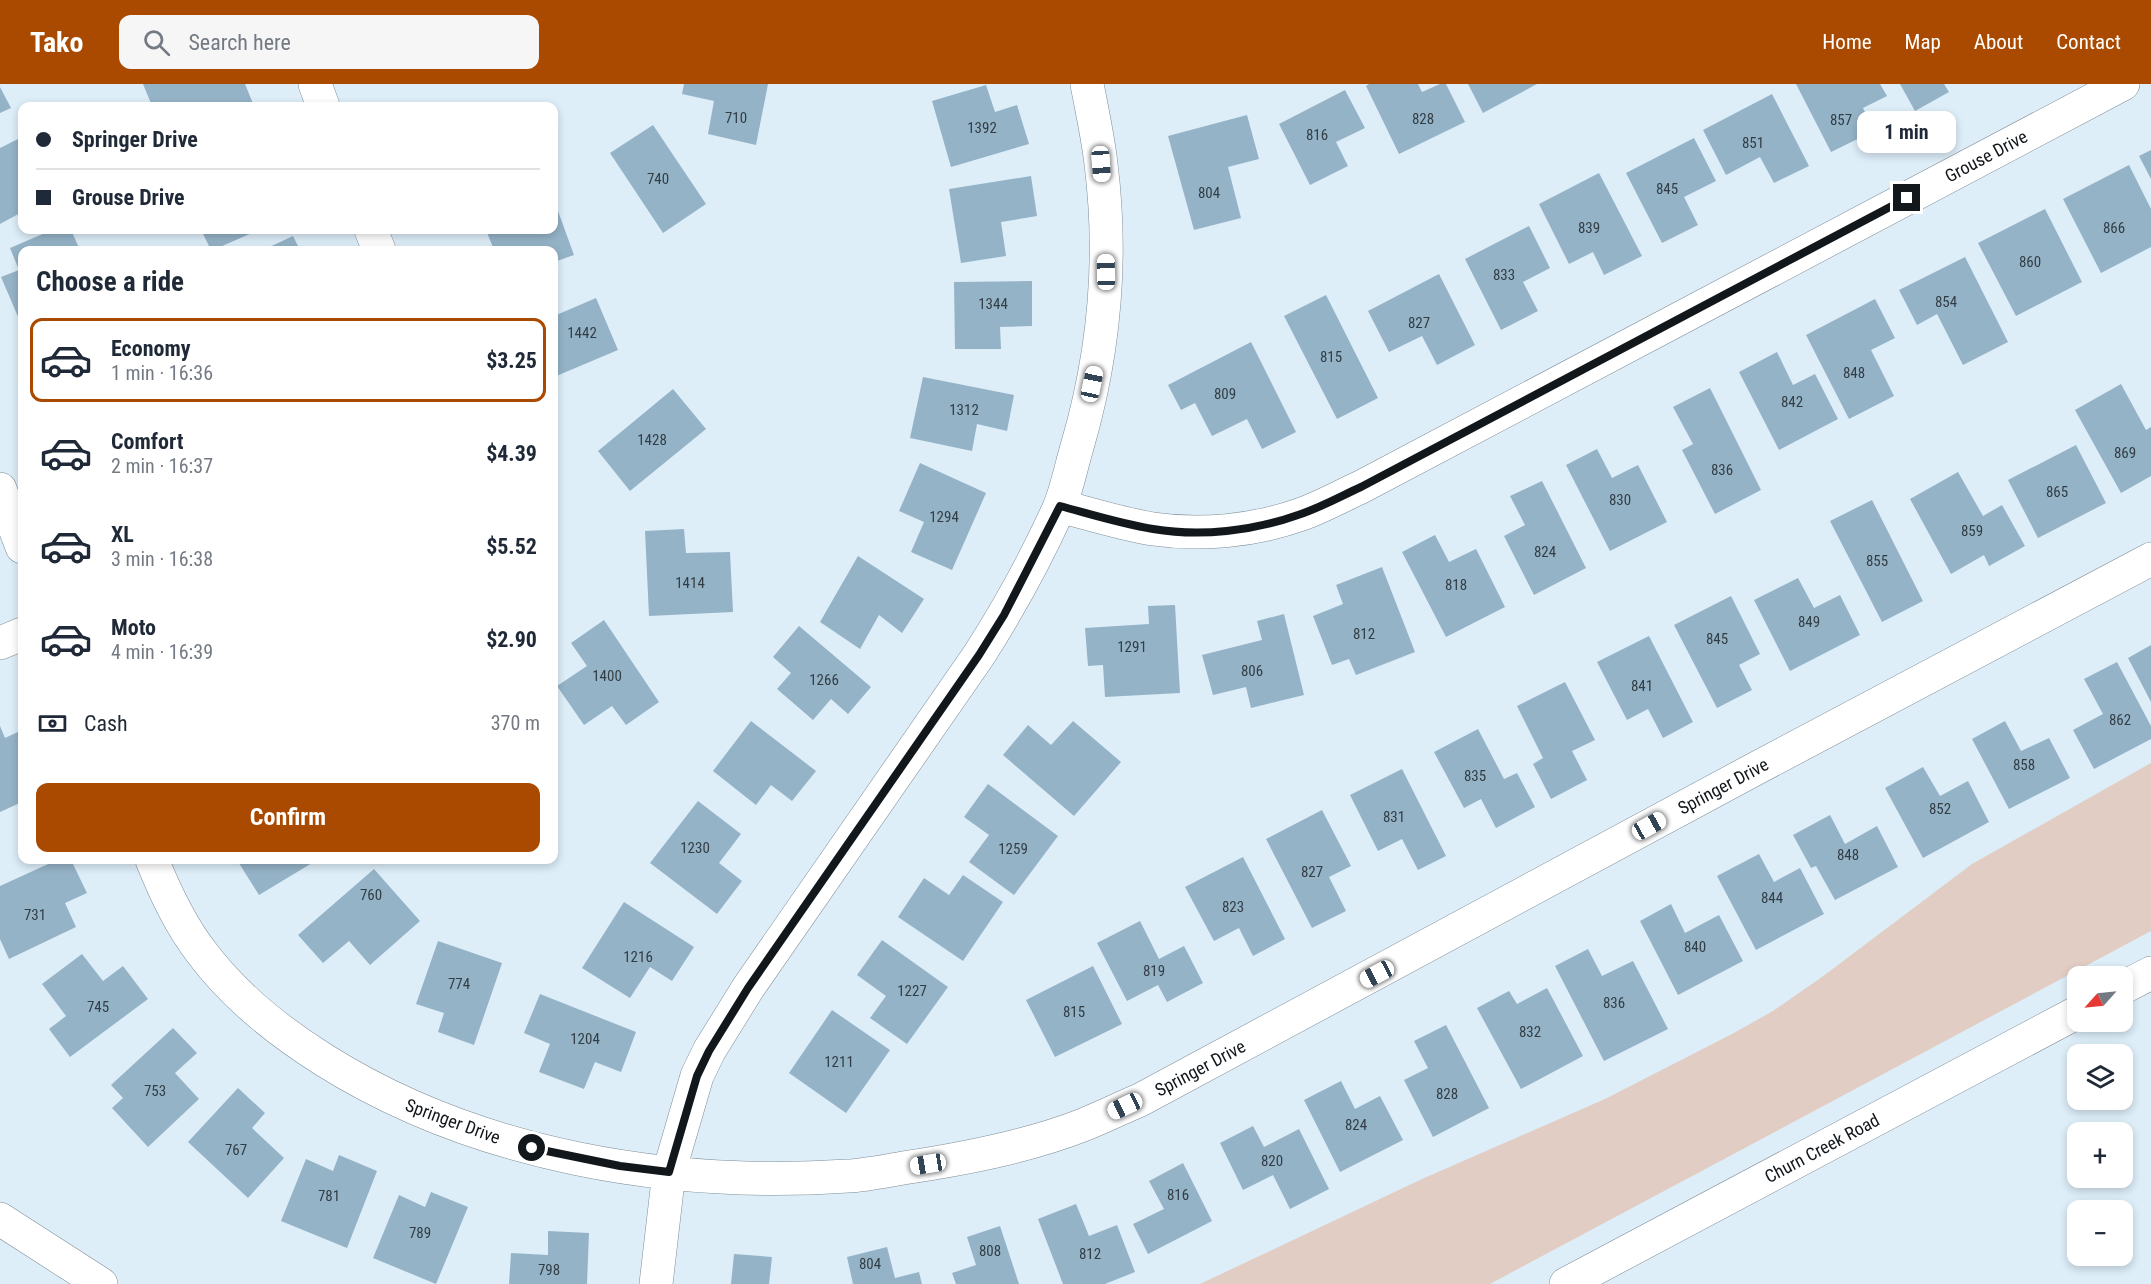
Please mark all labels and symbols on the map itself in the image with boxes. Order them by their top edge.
house number: 710 [725,109,747,127]
house number: 828 [1412,110,1434,128]
house number: 857 [1830,111,1852,129]
callout: 1 min [1858,111,1956,153]
house number: 1392 [967,119,997,137]
house number: 816 [1306,126,1328,144]
street label: Grouse Drive [1941,126,2031,186]
house number: 851 [1742,134,1764,152]
car [1091,145,1111,183]
house number: 740 [647,170,669,188]
house number: 845 [1656,180,1678,198]
house number: 804 [1198,184,1220,202]
route end [1893,184,1920,211]
house number: 839 [1578,219,1600,237]
house number: 866 [2103,219,2125,237]
house number: 860 [2019,253,2041,271]
car [1097,254,1115,290]
house number: 833 [1493,266,1515,284]
house number: 854 [1935,293,1957,311]
house number: 1344 [978,295,1008,313]
house number: 827 [1408,314,1430,332]
house number: 1442 [567,324,597,342]
house number: 815 [1320,348,1342,366]
house number: 848 [1843,364,1865,382]
car [1079,365,1105,403]
house number: 809 [1214,385,1236,403]
house number: 842 [1781,393,1803,411]
house number: 1312 [949,401,979,419]
house number: 1428 [637,431,667,449]
house number: 869 [2114,444,2136,462]
house number: 836 [1711,461,1733,479]
house number: 865 [2046,483,2068,501]
house number: 830 [1609,491,1631,509]
house number: 1294 [929,508,959,526]
house number: 859 [1961,522,1983,540]
house number: 824 [1534,543,1556,561]
house number: 855 [1866,552,1888,570]
house number: 1414 [675,574,705,592]
house number: 818 [1445,576,1467,594]
house number: 849 [1798,613,1820,631]
house number: 812 [1353,625,1375,643]
house number: 845 [1706,630,1728,648]
house number: 1291 [1117,638,1147,656]
house number: 806 [1241,662,1263,680]
house number: 1400 [592,667,622,685]
house number: 1266 [809,671,839,689]
house number: 841 [1631,677,1653,695]
house number: 862 [2109,711,2131,729]
street label: Springer Drive [1674,753,1772,819]
house number: 858 [2013,756,2035,774]
house number: 835 [1464,767,1486,785]
house number: 852 [1929,800,1951,818]
house number: 831 [1383,808,1405,826]
car [1629,809,1669,843]
house number: 1230 [680,839,710,857]
house number: 1259 [998,840,1028,858]
house number: 848 [1837,846,1859,864]
house number: 827 [1301,863,1323,881]
house number: 760 [360,886,382,904]
house number: 844 [1761,889,1783,907]
house number: 823 [1222,898,1244,916]
house number: 731 [24,906,46,924]
house number: 840 [1684,938,1706,956]
house number: 1216 [623,948,653,966]
car [1357,958,1397,990]
house number: 819 [1143,962,1165,980]
north arrow [2067,966,2133,1032]
house number: 774 [448,975,470,993]
house number: 1227 [897,982,927,1000]
house number: 836 [1603,994,1625,1012]
house number: 745 [87,998,109,1016]
house number: 815 [1063,1003,1085,1021]
house number: 832 [1519,1023,1541,1041]
house number: 1204 [570,1030,600,1048]
street label: Springer Drive [1151,1035,1249,1101]
house number: 1211 [824,1053,854,1071]
house number: 753 [144,1082,166,1100]
house number: 828 [1436,1085,1458,1103]
car [1105,1090,1145,1122]
street label: Springer Drive [403,1094,503,1148]
street label: Churn Creek Road [1761,1109,1883,1187]
house number: 824 [1345,1116,1367,1134]
route start [518,1134,545,1161]
house number: 767 [225,1141,247,1159]
car [909,1152,947,1176]
house number: 820 [1261,1152,1283,1170]
house number: 816 [1167,1186,1189,1204]
house number: 781 [318,1187,340,1205]
house number: 789 [409,1224,431,1242]
house number: 808 [979,1242,1001,1260]
house number: 812 [1079,1245,1101,1263]
house number: 804 [859,1255,881,1273]
house number: 798 [538,1261,560,1279]

